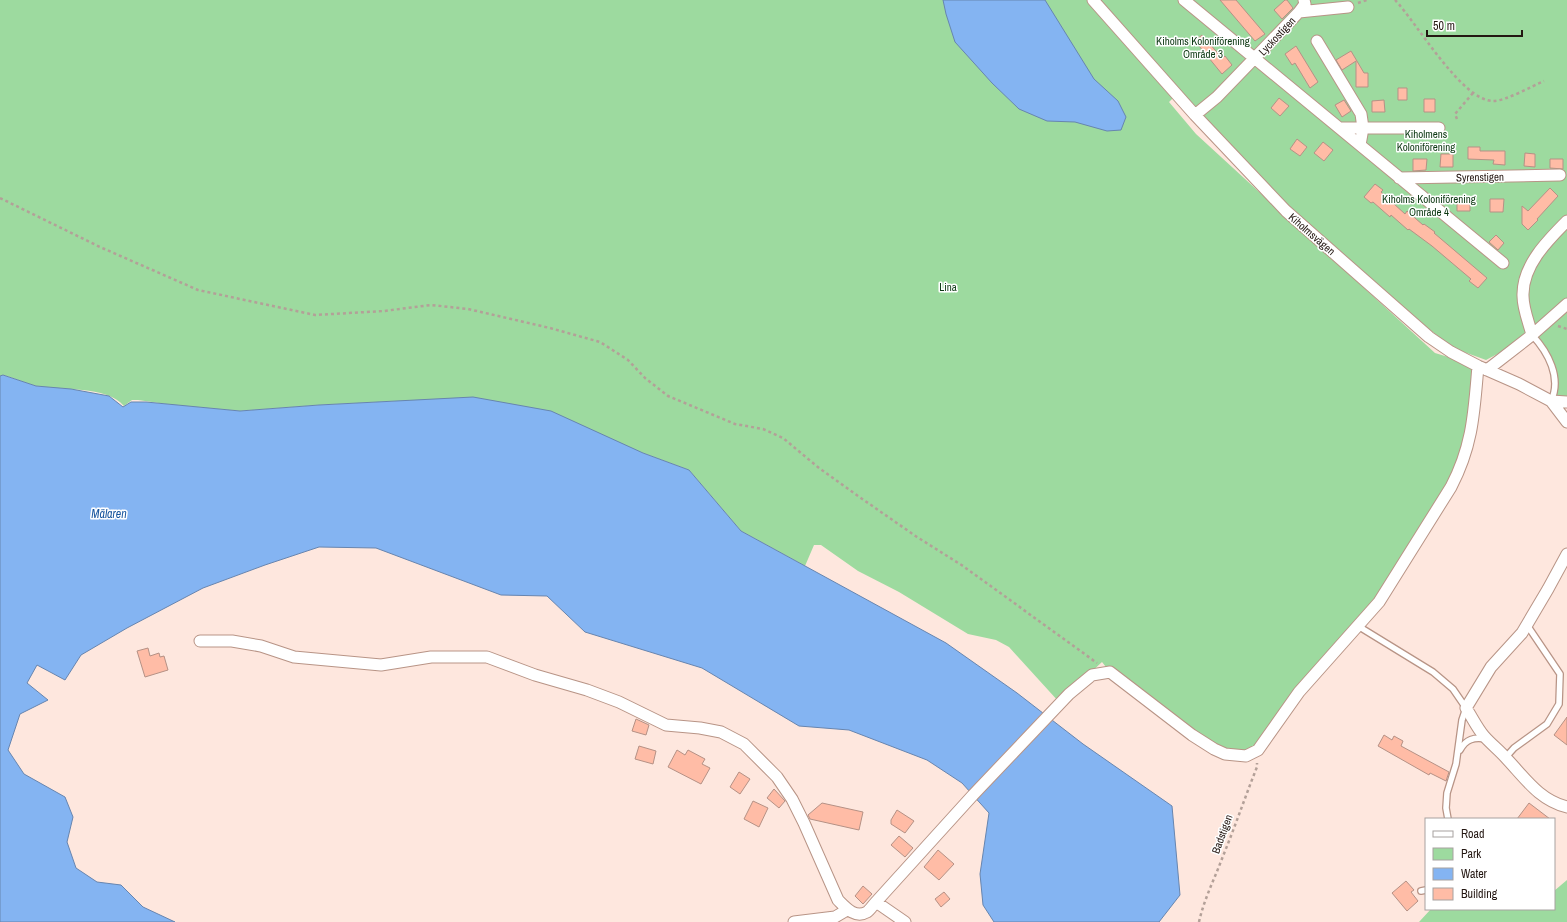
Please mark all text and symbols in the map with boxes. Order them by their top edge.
scale bar [1427,12,1522,38]
street label: Lyckostigen [1256,14,1298,58]
text: 50 m [1433,18,1455,34]
park label: Kiholms Koloniförening Område 3 [1156,34,1250,61]
park label: Kiholmens Koloniförening [1397,127,1455,154]
street label: Syrenstigen [1456,170,1504,184]
park label: Kiholms Koloniförening Område 4 [1382,192,1476,219]
street label: Kiholmsvägen [1286,210,1338,258]
park label: Lina [939,280,957,294]
water label: Mälaren [91,506,127,522]
street label: Badstigen [1208,813,1236,855]
legend [1425,818,1555,910]
text: Road [1461,826,1485,842]
text: Park [1461,846,1481,862]
text: Water [1461,866,1488,882]
text: Building [1461,886,1498,902]

